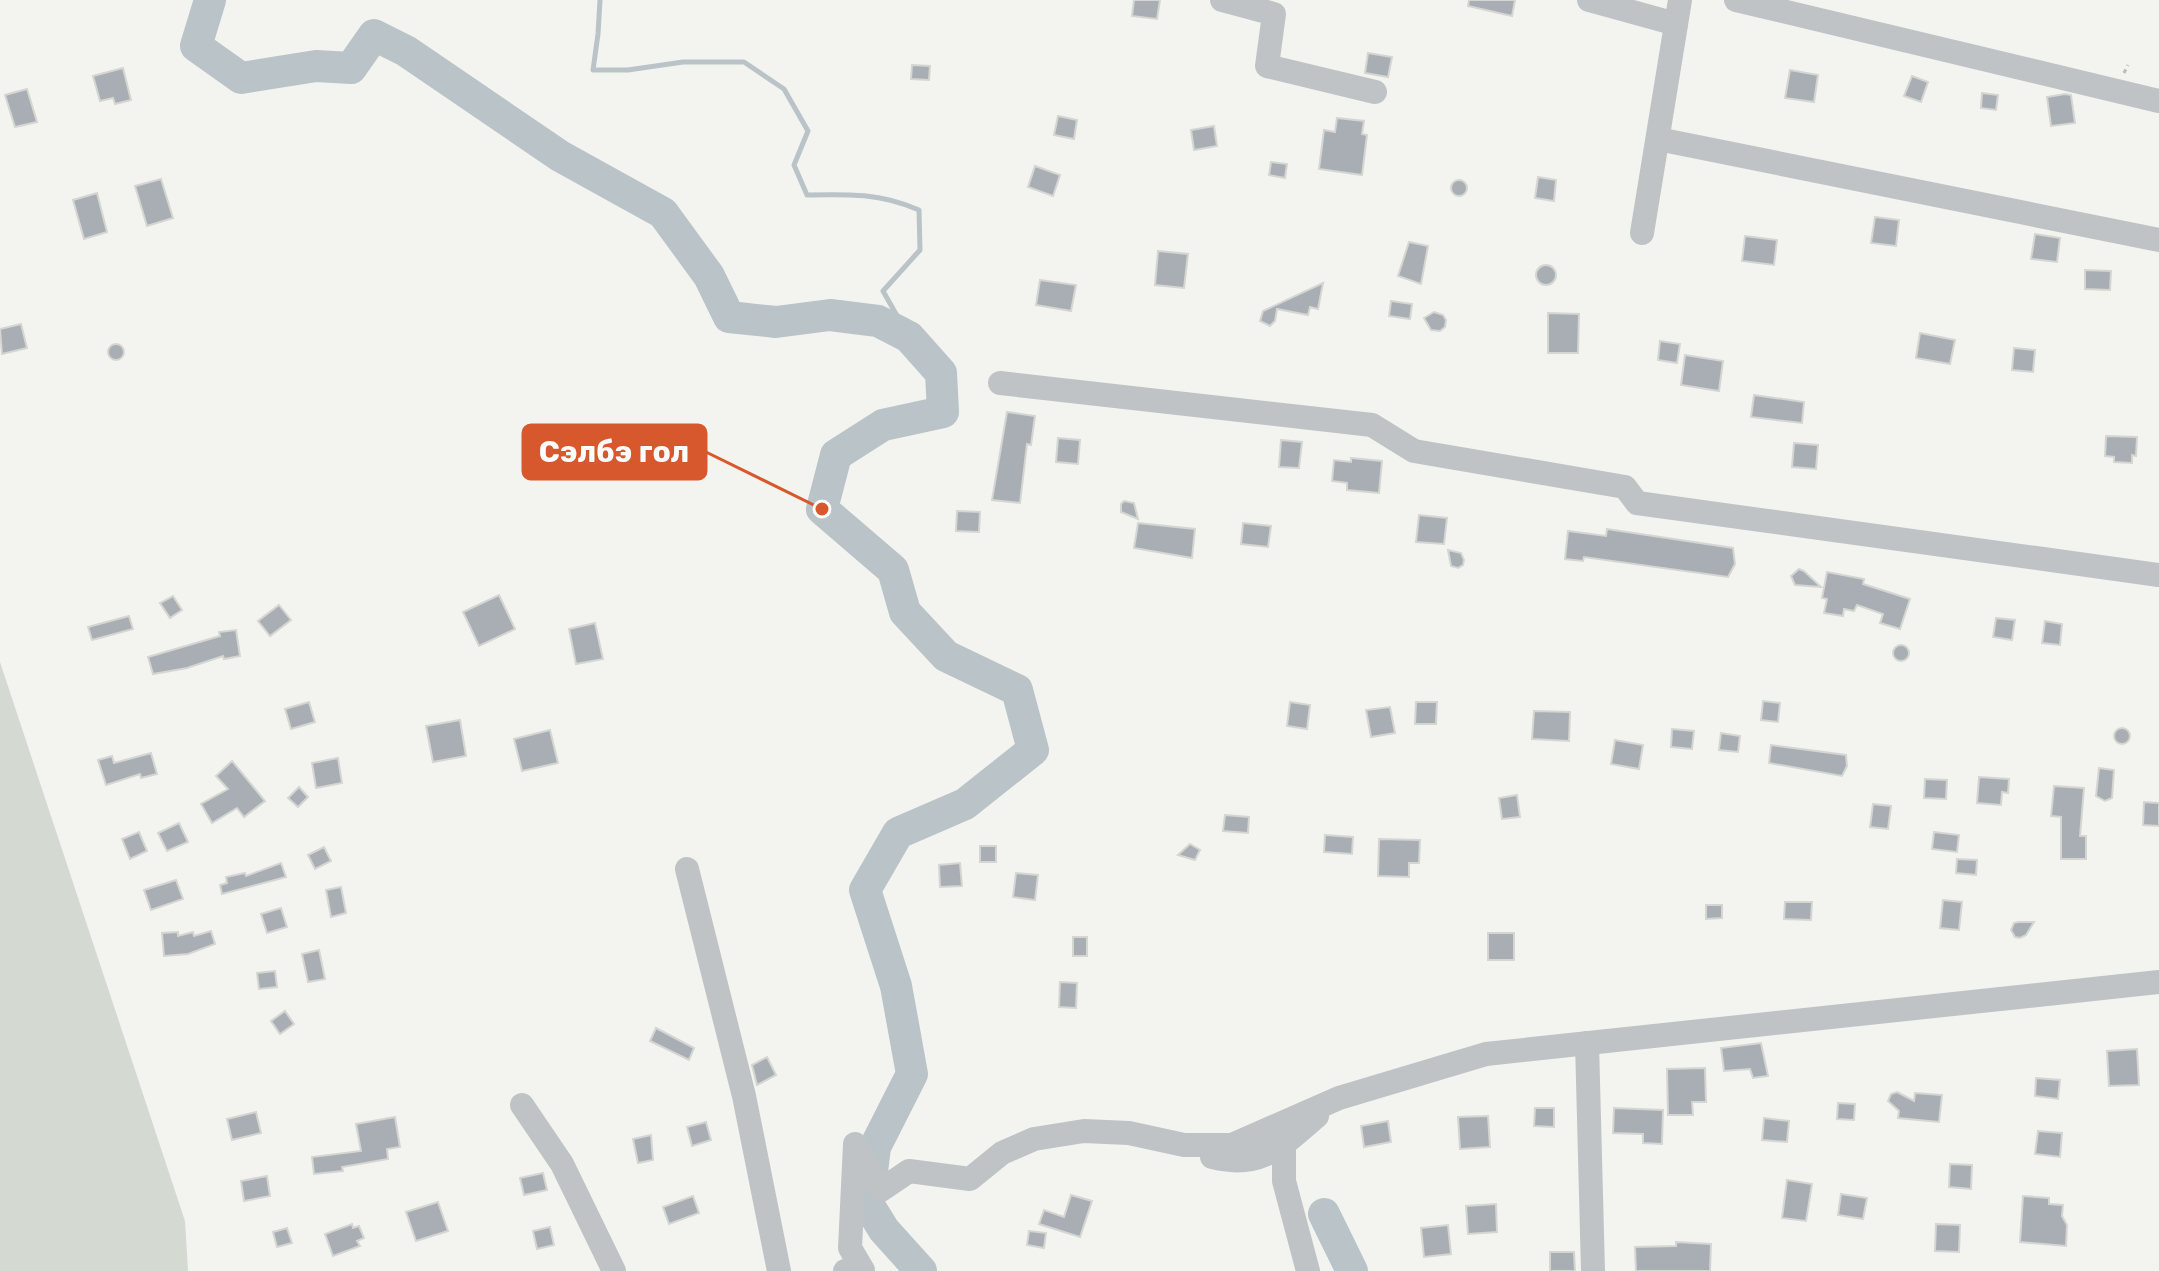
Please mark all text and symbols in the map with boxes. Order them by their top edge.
callout: Сэлбэ гол [523,425,706,479]
text: Сэлбэ гол [539,434,689,470]

